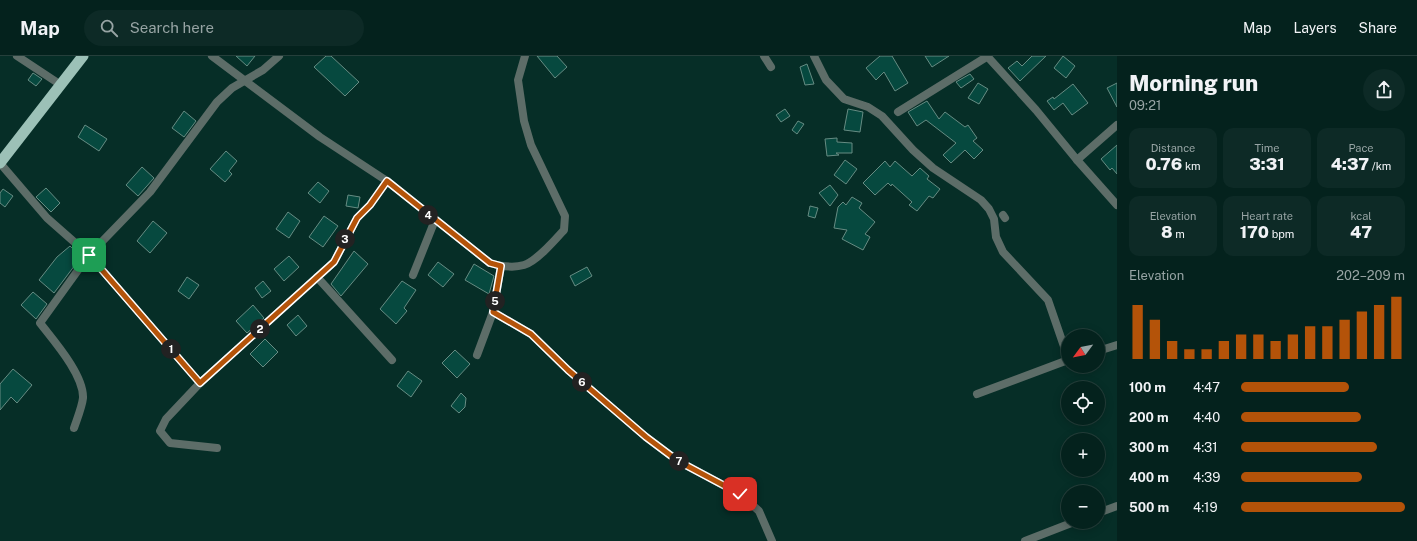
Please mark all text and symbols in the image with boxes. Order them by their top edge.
search box [84,10,364,46]
text: Map [20,17,60,39]
icon: search [98,17,120,39]
text: Search here [130,19,214,36]
text: Map [1243,20,1271,36]
text: Layers [1293,20,1337,36]
text: Share [1359,20,1397,36]
button: share [1363,69,1405,111]
text: Morning run [1129,70,1258,96]
text: 09:21 [1129,98,1161,113]
text: Distance [1151,142,1195,154]
text: Time [1254,142,1280,154]
text: Pace [1348,142,1374,154]
text: 0.76 [1145,154,1182,174]
text: 3:31 [1249,154,1285,174]
text: 4:37 [1331,154,1369,174]
text: km [1182,160,1201,172]
text: /km [1369,160,1391,172]
pin: 4 [418,205,438,225]
text: 4 [424,209,432,221]
text: Elevation [1150,210,1196,222]
text: Heart rate [1241,210,1293,222]
text: kcal [1350,210,1372,222]
text: 8 [1161,222,1173,242]
text: 170 [1240,222,1269,242]
text: 47 [1350,222,1372,242]
text: m [1173,228,1185,240]
text: bpm [1269,228,1294,240]
pin: 3 [335,229,355,249]
text: 3 [341,233,349,245]
pin [72,238,106,272]
icon: arrive [78,244,100,266]
text: Elevation [1129,268,1184,283]
text: 202–209 m [1336,268,1405,283]
pin: 5 [485,291,505,311]
text: 5 [491,295,499,307]
pin: 2 [250,319,270,339]
text: 2 [257,323,264,335]
north arrow [1061,329,1105,373]
map controls [1061,329,1105,529]
pin: 1 [161,339,181,359]
text: 1 [169,343,173,355]
pin: 6 [572,372,592,392]
text: 6 [578,376,586,388]
text: 100 m [1129,380,1166,395]
text: 4:47 [1193,380,1220,395]
button: locate [1061,381,1105,425]
text: 200 m [1129,410,1169,425]
text: 4:40 [1193,410,1220,425]
button: + [1061,433,1105,477]
text: 300 m [1129,440,1169,455]
text: 4:31 [1193,440,1218,455]
pin: 7 [669,451,689,471]
text: 7 [676,455,682,467]
text: 400 m [1129,470,1169,485]
text: 4:39 [1193,470,1220,485]
pin [723,477,757,511]
icon: check [729,483,751,505]
button: − [1061,485,1105,529]
text: 500 m [1129,500,1169,515]
text: 4:19 [1193,500,1218,515]

